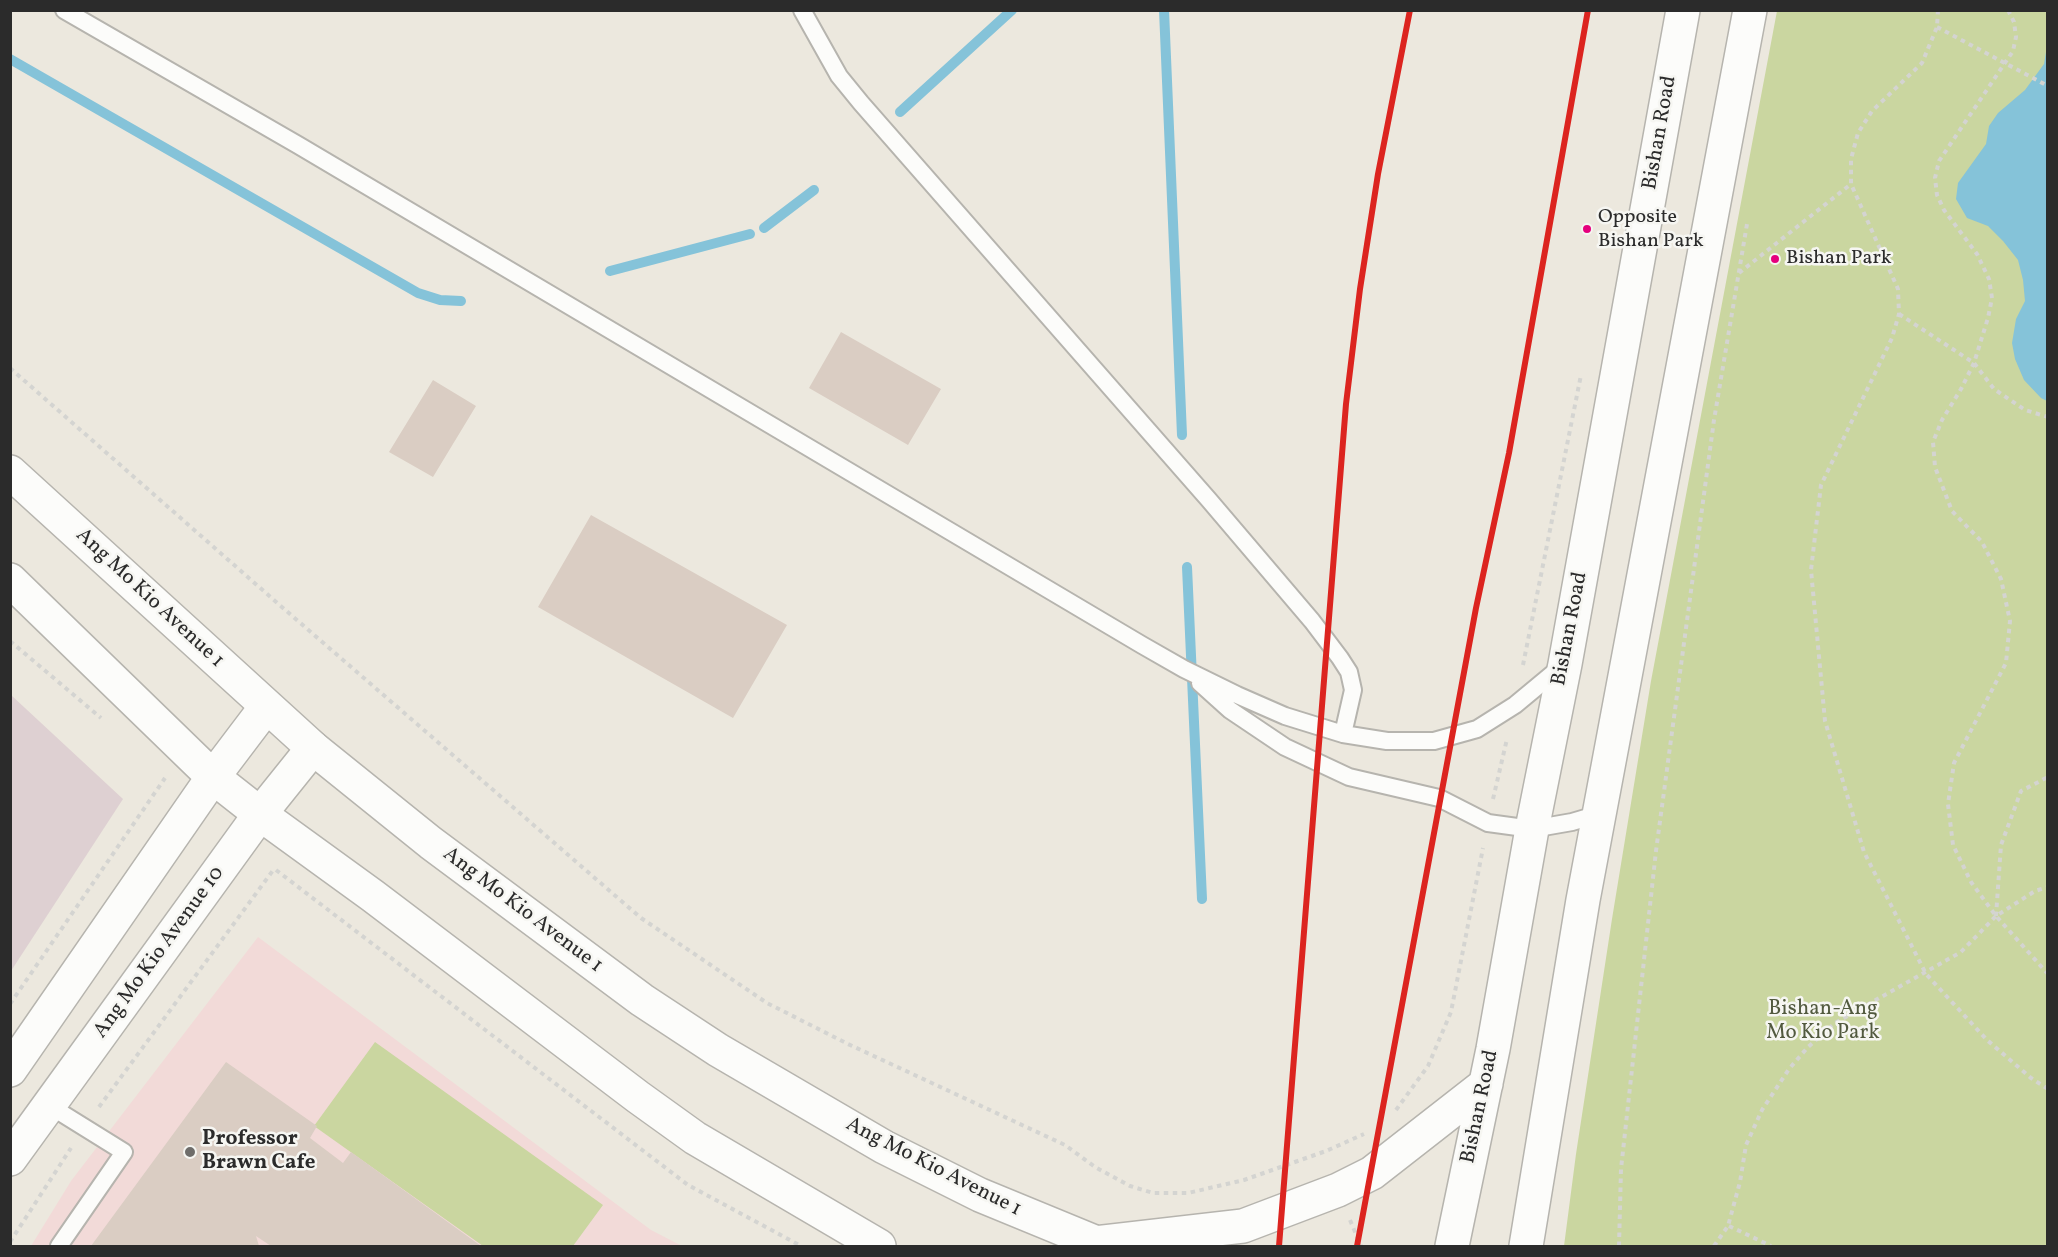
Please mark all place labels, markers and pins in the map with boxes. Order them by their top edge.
place label: Opposite Bishan Park [1598,206,1704,253]
marker: Opposite Bishan Park [1581,223,1593,235]
place label: Bishan Park [1786,247,1892,271]
marker: Bishan Park [1769,253,1781,265]
place label: Professor Brawn Cafe [202,1127,315,1177]
marker: Professor Brawn Cafe [183,1145,197,1159]

